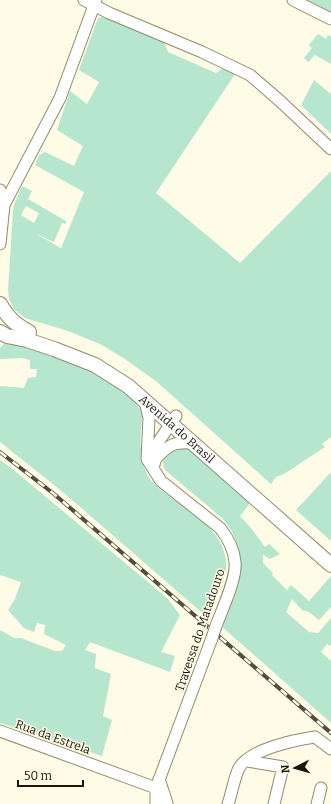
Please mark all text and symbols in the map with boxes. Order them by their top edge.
street label: Avenida do Brasil [136,392,218,466]
street label: Travessa do Matadouro [172,567,228,693]
street label: Rua da Estrela [14,717,93,757]
north arrow [275,748,315,788]
scale bar [18,762,83,788]
text: N [279,764,292,774]
text: 50 m [24,769,53,783]

